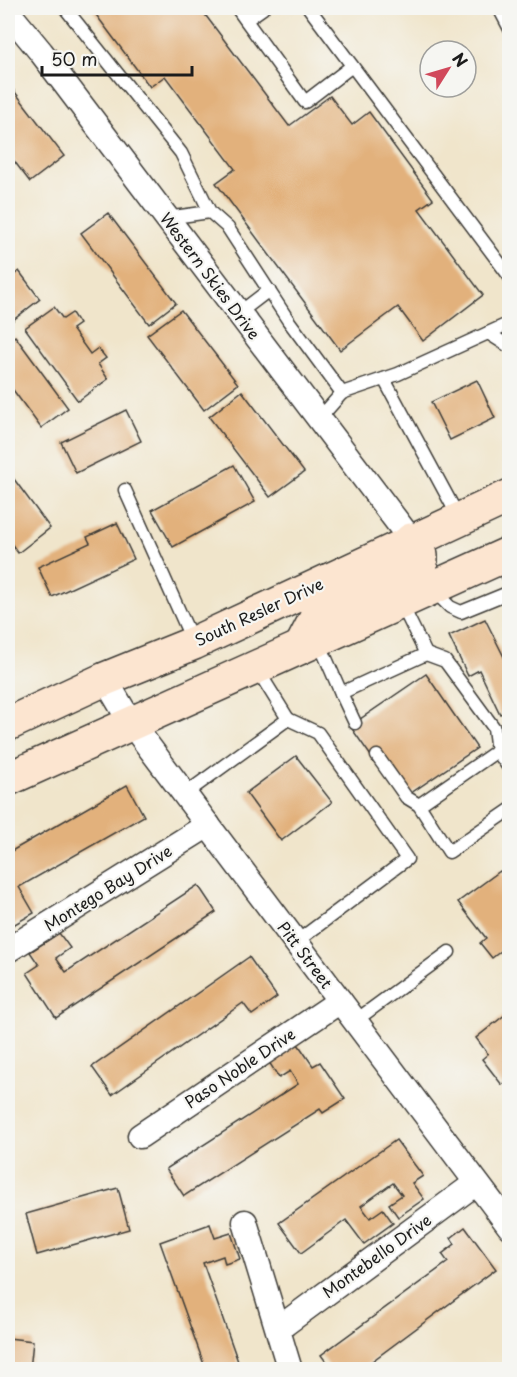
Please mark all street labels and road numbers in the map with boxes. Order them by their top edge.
street label: Western Skies Drive [155,207,267,344]
street label: South Resler Drive [190,571,327,651]
street label: Montego Bay Drive [39,838,176,936]
street label: Pitt Street [273,916,339,993]
street label: Paso Noble Drive [179,1021,299,1113]
street label: Montebello Drive [317,1207,436,1303]

